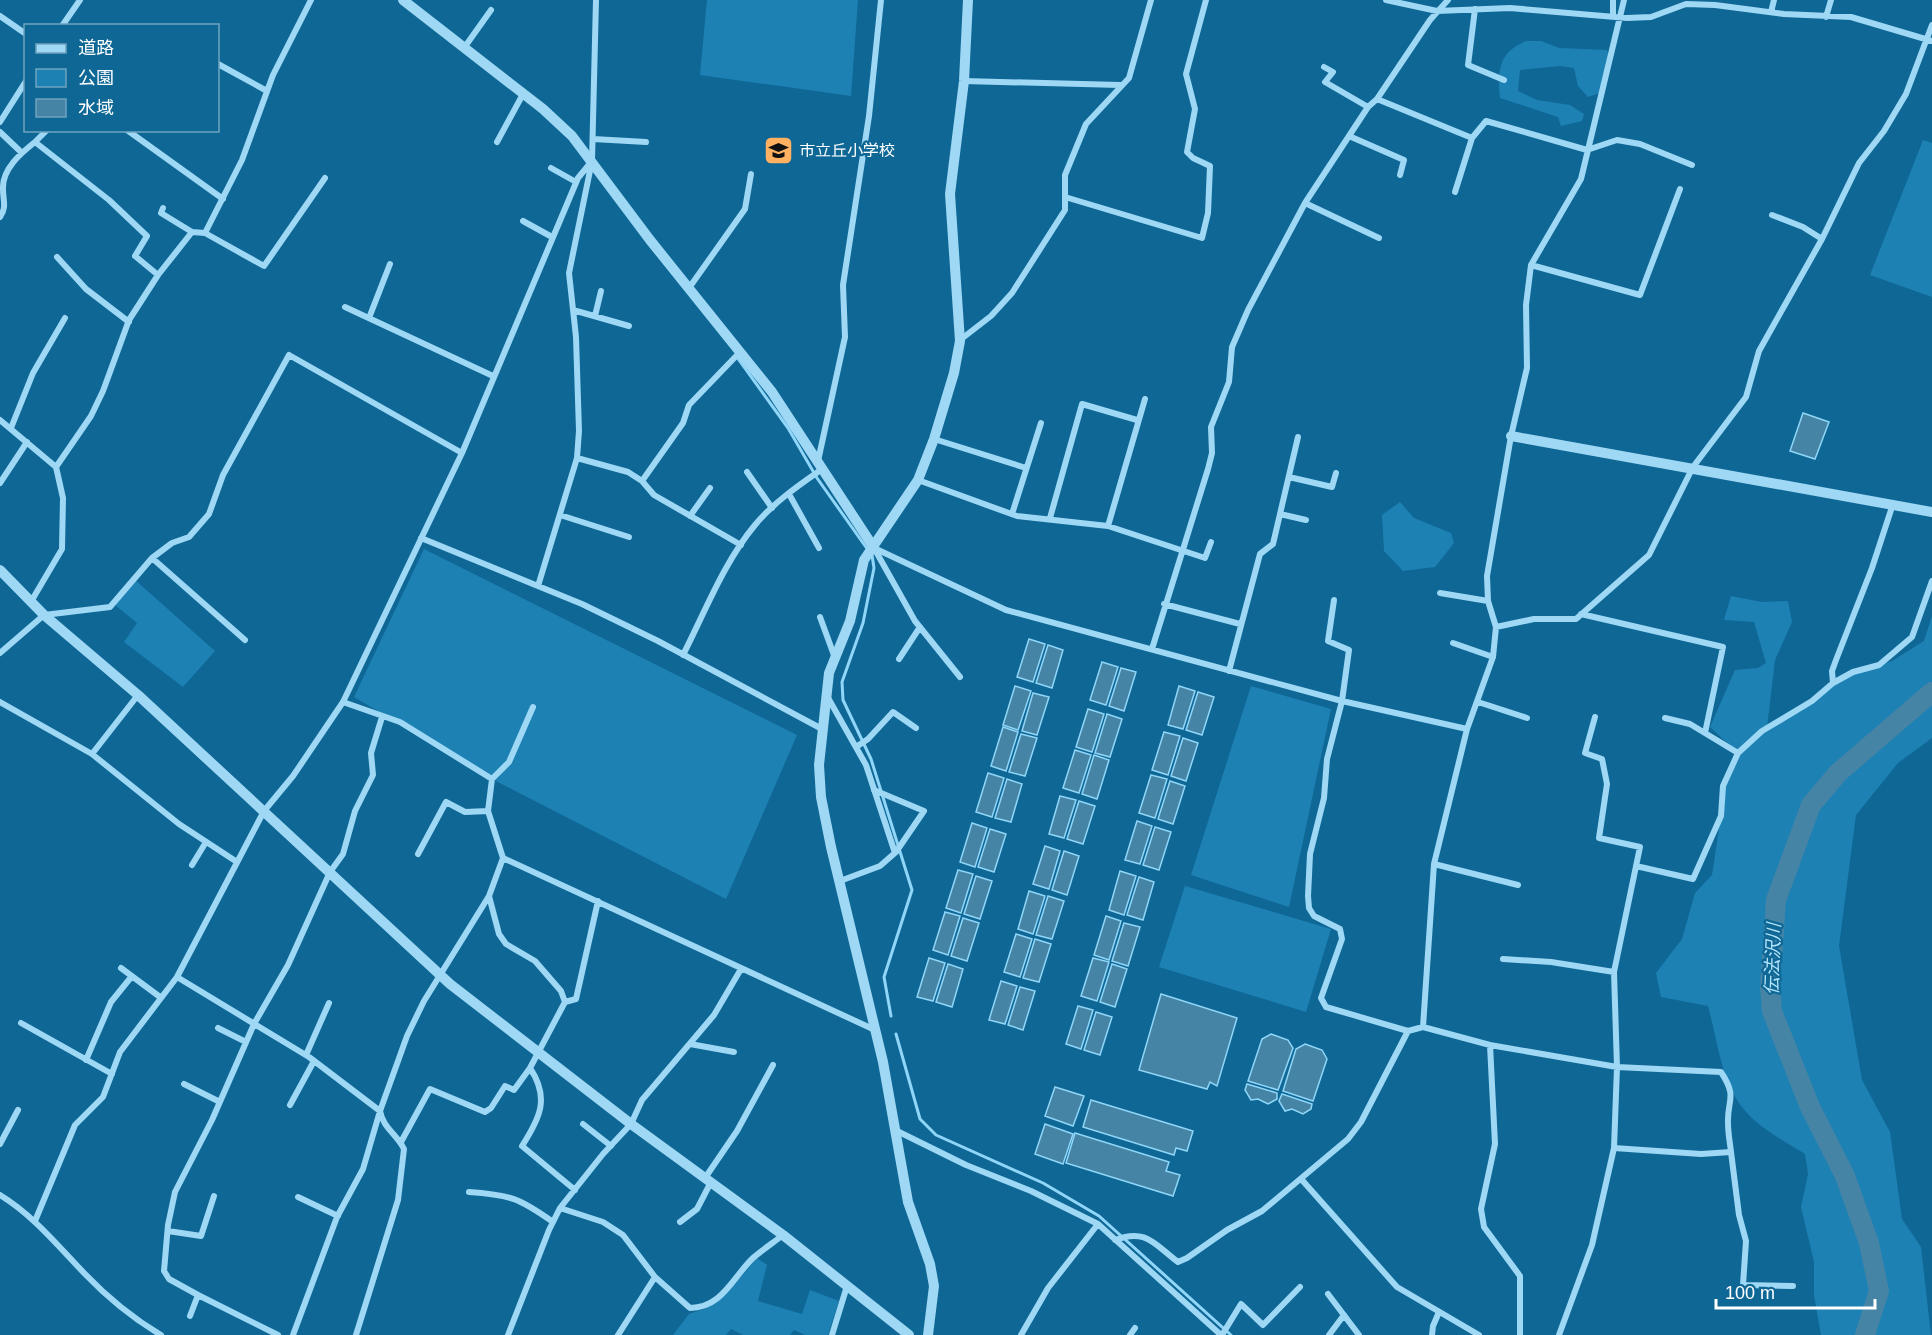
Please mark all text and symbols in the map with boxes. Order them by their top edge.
legend [24,24,219,132]
text: 道路 [78,38,114,58]
text: 公園 [78,68,114,88]
text: 水域 [78,98,114,118]
school or university icon: 市立丘小学校 [762,134,794,166]
place label: 市立丘小学校 [799,142,895,159]
water label: 伝法沢川 [1762,921,1784,995]
scale bar [1716,1272,1875,1310]
text: 100 m [1725,1283,1775,1303]

